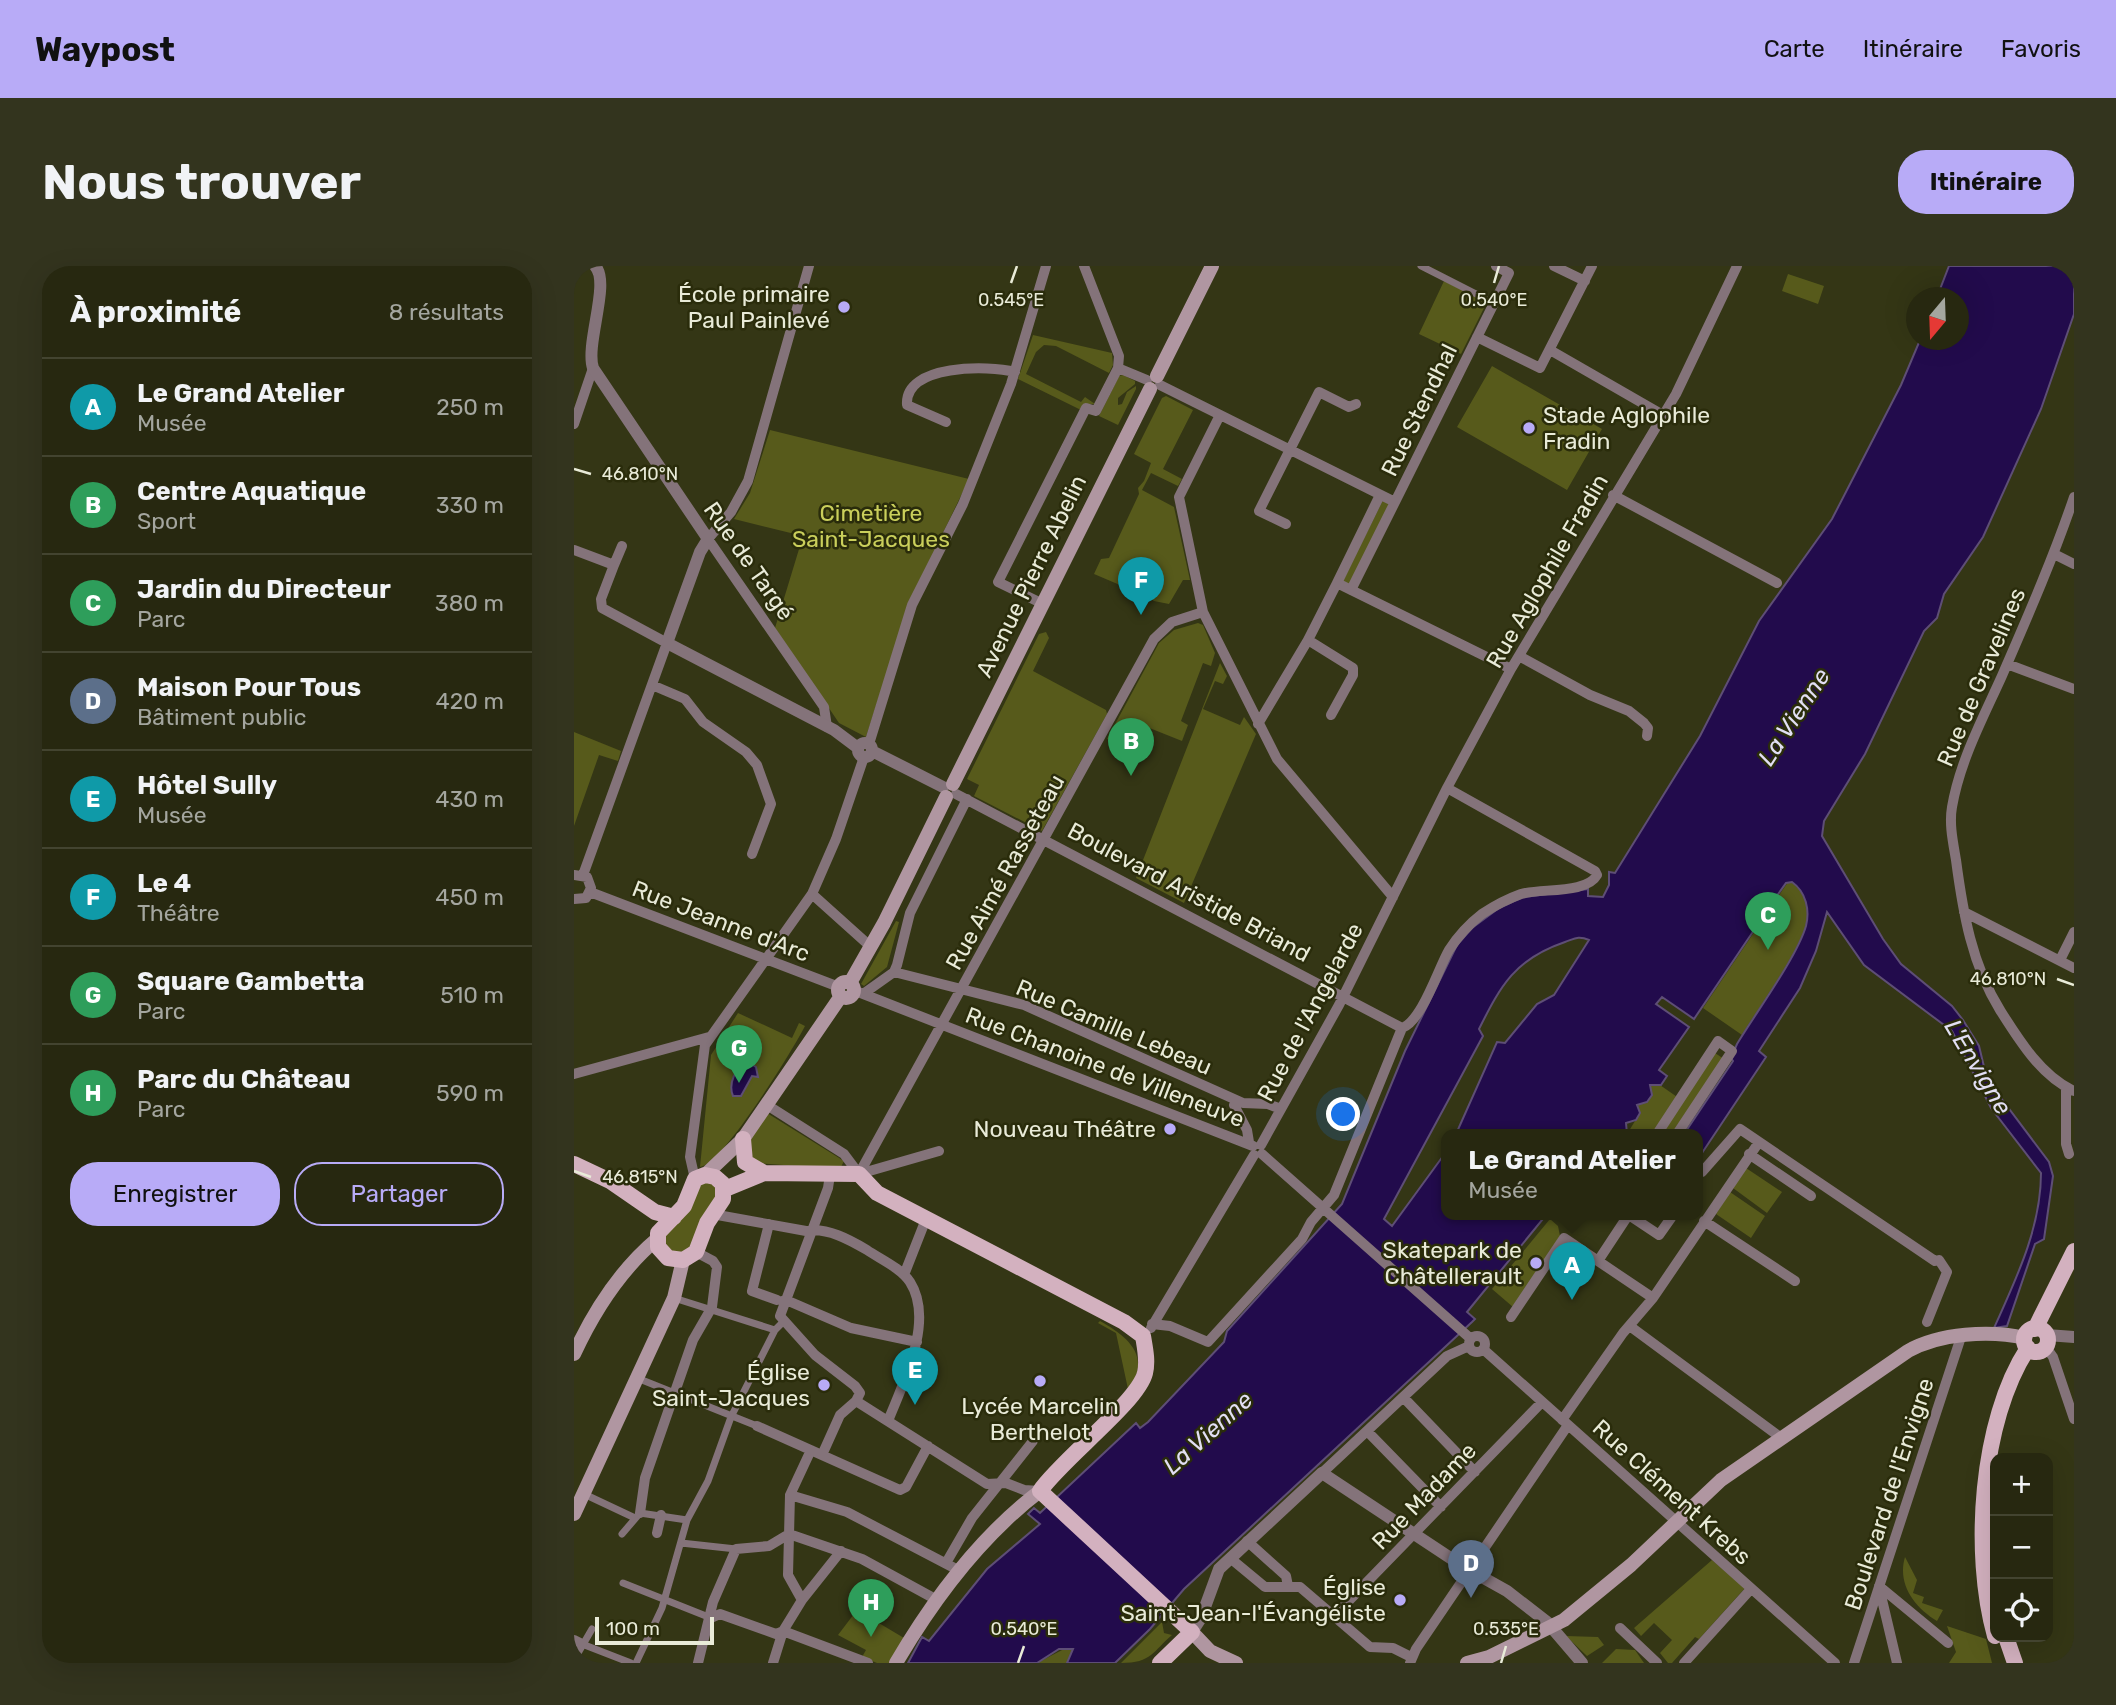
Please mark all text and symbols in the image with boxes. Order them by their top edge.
text: Waypost [35,30,175,69]
text: Carte [1764,35,1825,63]
text: Itinéraire [1863,35,1963,63]
text: Favoris [2001,35,2081,63]
button: Itinéraire [1898,150,2074,214]
text: Nous trouver [42,153,361,211]
place label: École primaire Paul Painlevé [678,280,830,334]
north arrow [1906,287,1969,350]
text: 0.545°E [978,289,1044,311]
text: 0.540°E [1461,289,1527,311]
text: À proximité [70,294,241,330]
text: 8 résultats [389,298,504,326]
marker: École primaire Paul Painlevé [836,299,852,315]
street label: Rue Stendhal [1375,339,1463,481]
text: Le Grand Atelier [137,378,344,409]
text: A [85,393,101,421]
text: 250 m [436,393,504,421]
place label: Stade Aglophile Fradin [1543,401,1710,455]
text: Musée [137,409,207,437]
marker: Stade Aglophile Fradin [1521,420,1537,436]
text: 46.810°N [602,463,678,485]
street label: Rue Aglophile Fradin [1480,469,1614,673]
street label: Avenue Pierre Abelin [970,470,1092,682]
text: Centre Aquatique [137,476,366,507]
text: B [85,491,101,519]
text: 330 m [436,491,504,519]
street label: Rue de Targé [698,496,800,626]
park label: Cimetière Saint-Jacques [792,499,950,553]
text: Sport [137,507,196,535]
pin: F [1118,557,1164,615]
text: Jardin du Directeur [137,574,391,605]
street label: Rue de Gravelines [1931,584,2031,770]
text: C [85,589,101,617]
text: 380 m [435,589,504,617]
text: Parc [137,605,185,633]
water label: La Vienne [1752,663,1836,771]
text: Maison Pour Tous [137,672,361,703]
text: D [85,687,101,715]
text: 420 m [436,687,504,715]
text: Bâtiment public [137,703,306,731]
pin: B [1108,718,1154,776]
street label: Rue Aimé Rasseteau [940,769,1070,975]
text: Hôtel Sully [137,770,277,801]
text: E [86,785,100,813]
text: 430 m [435,785,504,813]
text: Musée [137,801,207,829]
street label: Boulevard Aristide Briand [1063,816,1315,968]
text: Le 4 [137,868,191,899]
street label: Rue Jeanne d'Arc [628,874,814,968]
text: F [86,883,100,911]
text: 450 m [435,883,504,911]
pin: C [1745,892,1791,950]
text: Théâtre [137,899,220,927]
street label: Rue de l'Angelarde [1251,918,1369,1106]
text: Square Gambetta [137,966,365,997]
text: 46.810°N [1970,968,2046,990]
street label: Rue Camille Lebeau [1012,973,1216,1081]
text: G [85,981,101,1009]
text: 510 m [440,981,504,1009]
text: Parc [137,997,185,1025]
street label: Rue Chanoine de Villeneuve [962,1001,1248,1133]
water label: L'Envigne [1939,1014,2017,1120]
pin: G [716,1025,762,1083]
text: Parc du Château [137,1064,351,1095]
text: H [84,1079,102,1107]
text: 590 m [436,1079,504,1107]
text: Parc [137,1095,185,1123]
your location [1326,1097,1360,1131]
place label: Nouveau Théâtre [973,1115,1156,1143]
marker: Nouveau Théâtre [1162,1121,1178,1137]
popup [1441,1129,1703,1220]
text: Le Grand Atelier [1468,1145,1676,1176]
button: Enregistrer [70,1162,280,1226]
button: Partager [294,1162,504,1226]
text: 46.815°N [602,1166,678,1188]
text: Musée [1468,1176,1538,1204]
place label: Skatepark de Châtellerault [1383,1236,1522,1290]
pin: A [1549,1242,1595,1300]
marker: Skatepark de Châtellerault [1528,1255,1544,1271]
pin: E [892,1347,938,1405]
place label: Église Saint-Jacques [652,1358,810,1412]
marker: Lycée Marcelin Berthelot [1032,1373,1048,1389]
street label: Boulevard de l'Envigne [1838,1374,1940,1614]
marker: Église Saint-Jacques [816,1377,832,1393]
water label: La Vienne [1158,1386,1258,1480]
place label: Lycée Marcelin Berthelot [961,1392,1119,1446]
street label: Rue Clément Krebs [1587,1413,1757,1571]
street label: Rue Madame [1366,1437,1482,1555]
map controls [1990,1453,2053,1642]
button: + [1990,1453,2053,1516]
button: − [1990,1516,2053,1579]
pin: D [1448,1540,1494,1598]
place label: Église Saint-Jean-l'Évangéliste [1120,1573,1386,1627]
pin: H [848,1579,894,1637]
button: locate [1990,1579,2053,1642]
marker: Église Saint-Jean-l'Évangéliste [1392,1592,1408,1608]
scale bar [595,1614,714,1646]
text: 100 m [606,1617,660,1640]
text: 0.540°E [991,1618,1057,1640]
text: 0.535°E [1473,1618,1539,1640]

